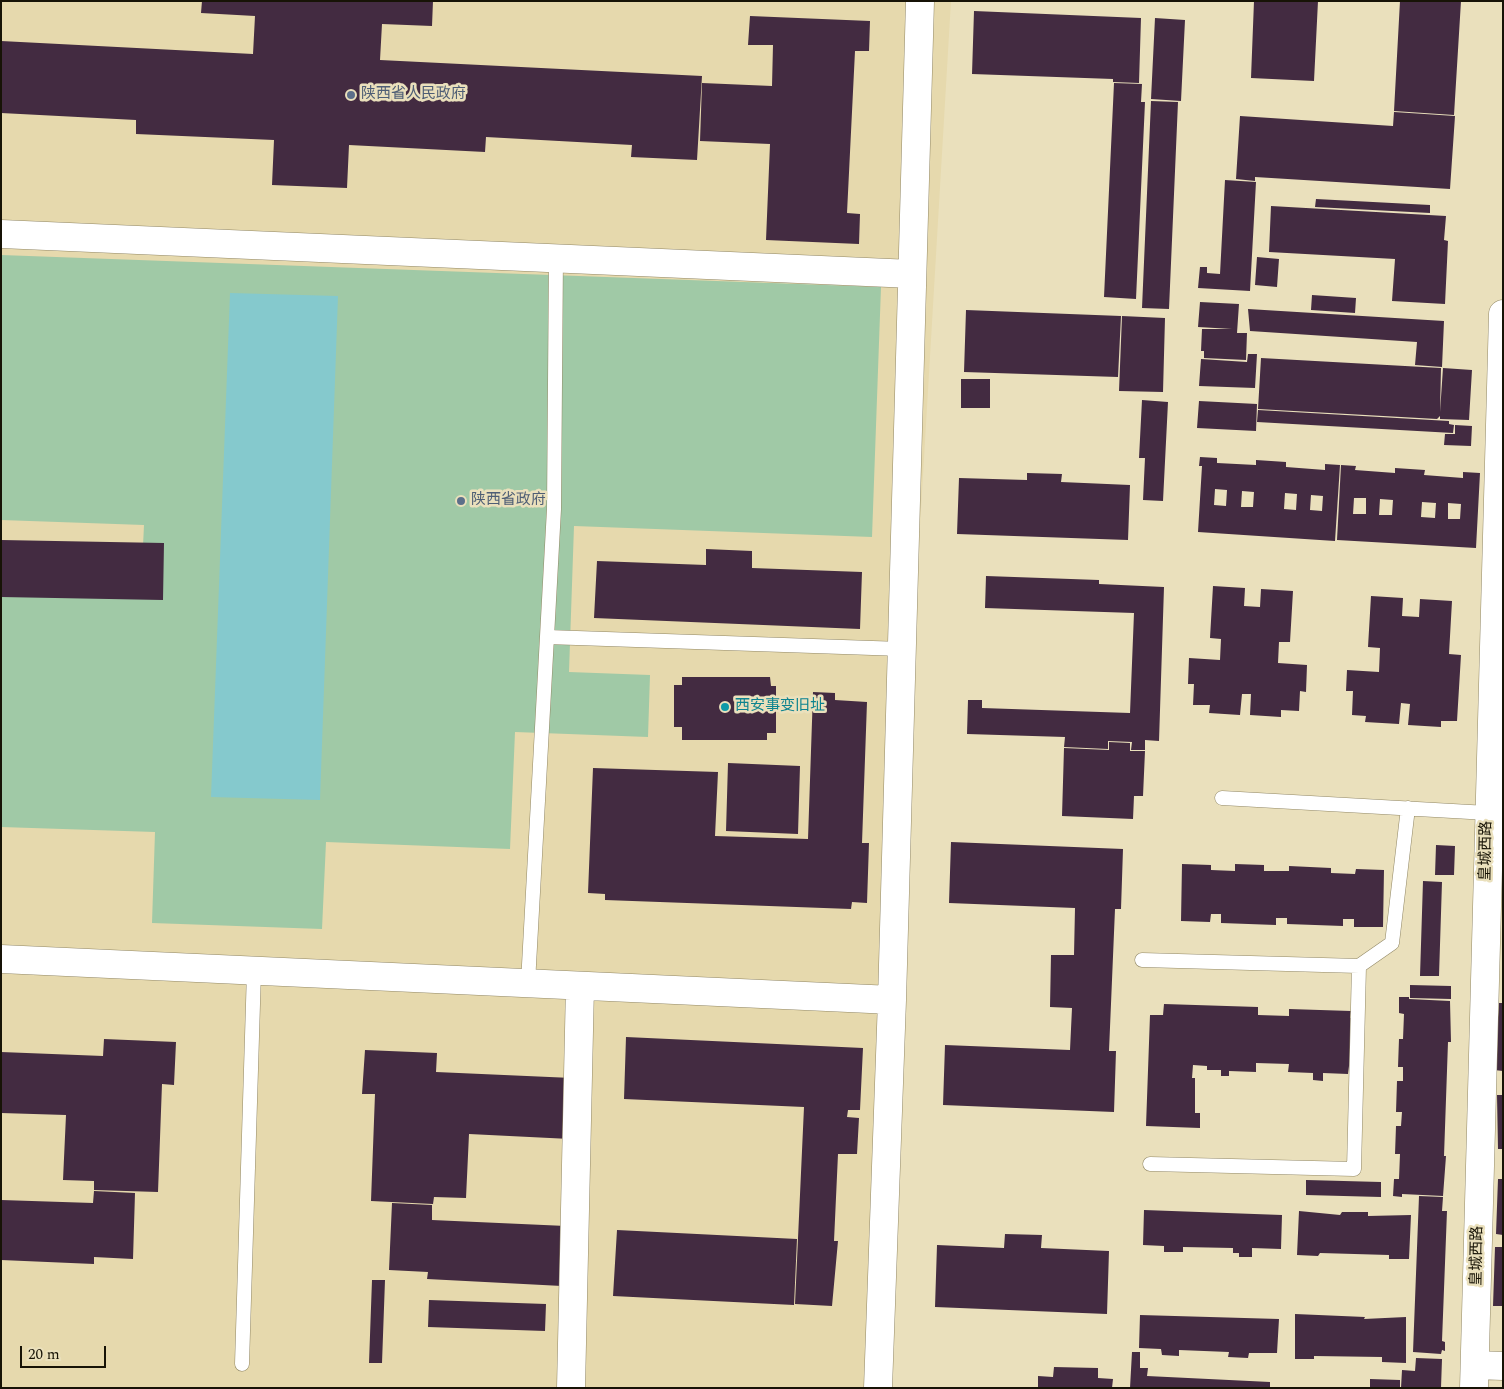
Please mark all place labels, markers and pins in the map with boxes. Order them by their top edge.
place label: 陕西省人民政府 [361,86,466,104]
marker: 陕西省人民政府 [345,89,357,101]
place label: 陕西省政府 [471,492,546,510]
marker: 陕西省政府 [455,495,467,507]
place label: 西安事变旧址 [735,698,825,716]
marker: 西安事变旧址 [719,701,731,713]

